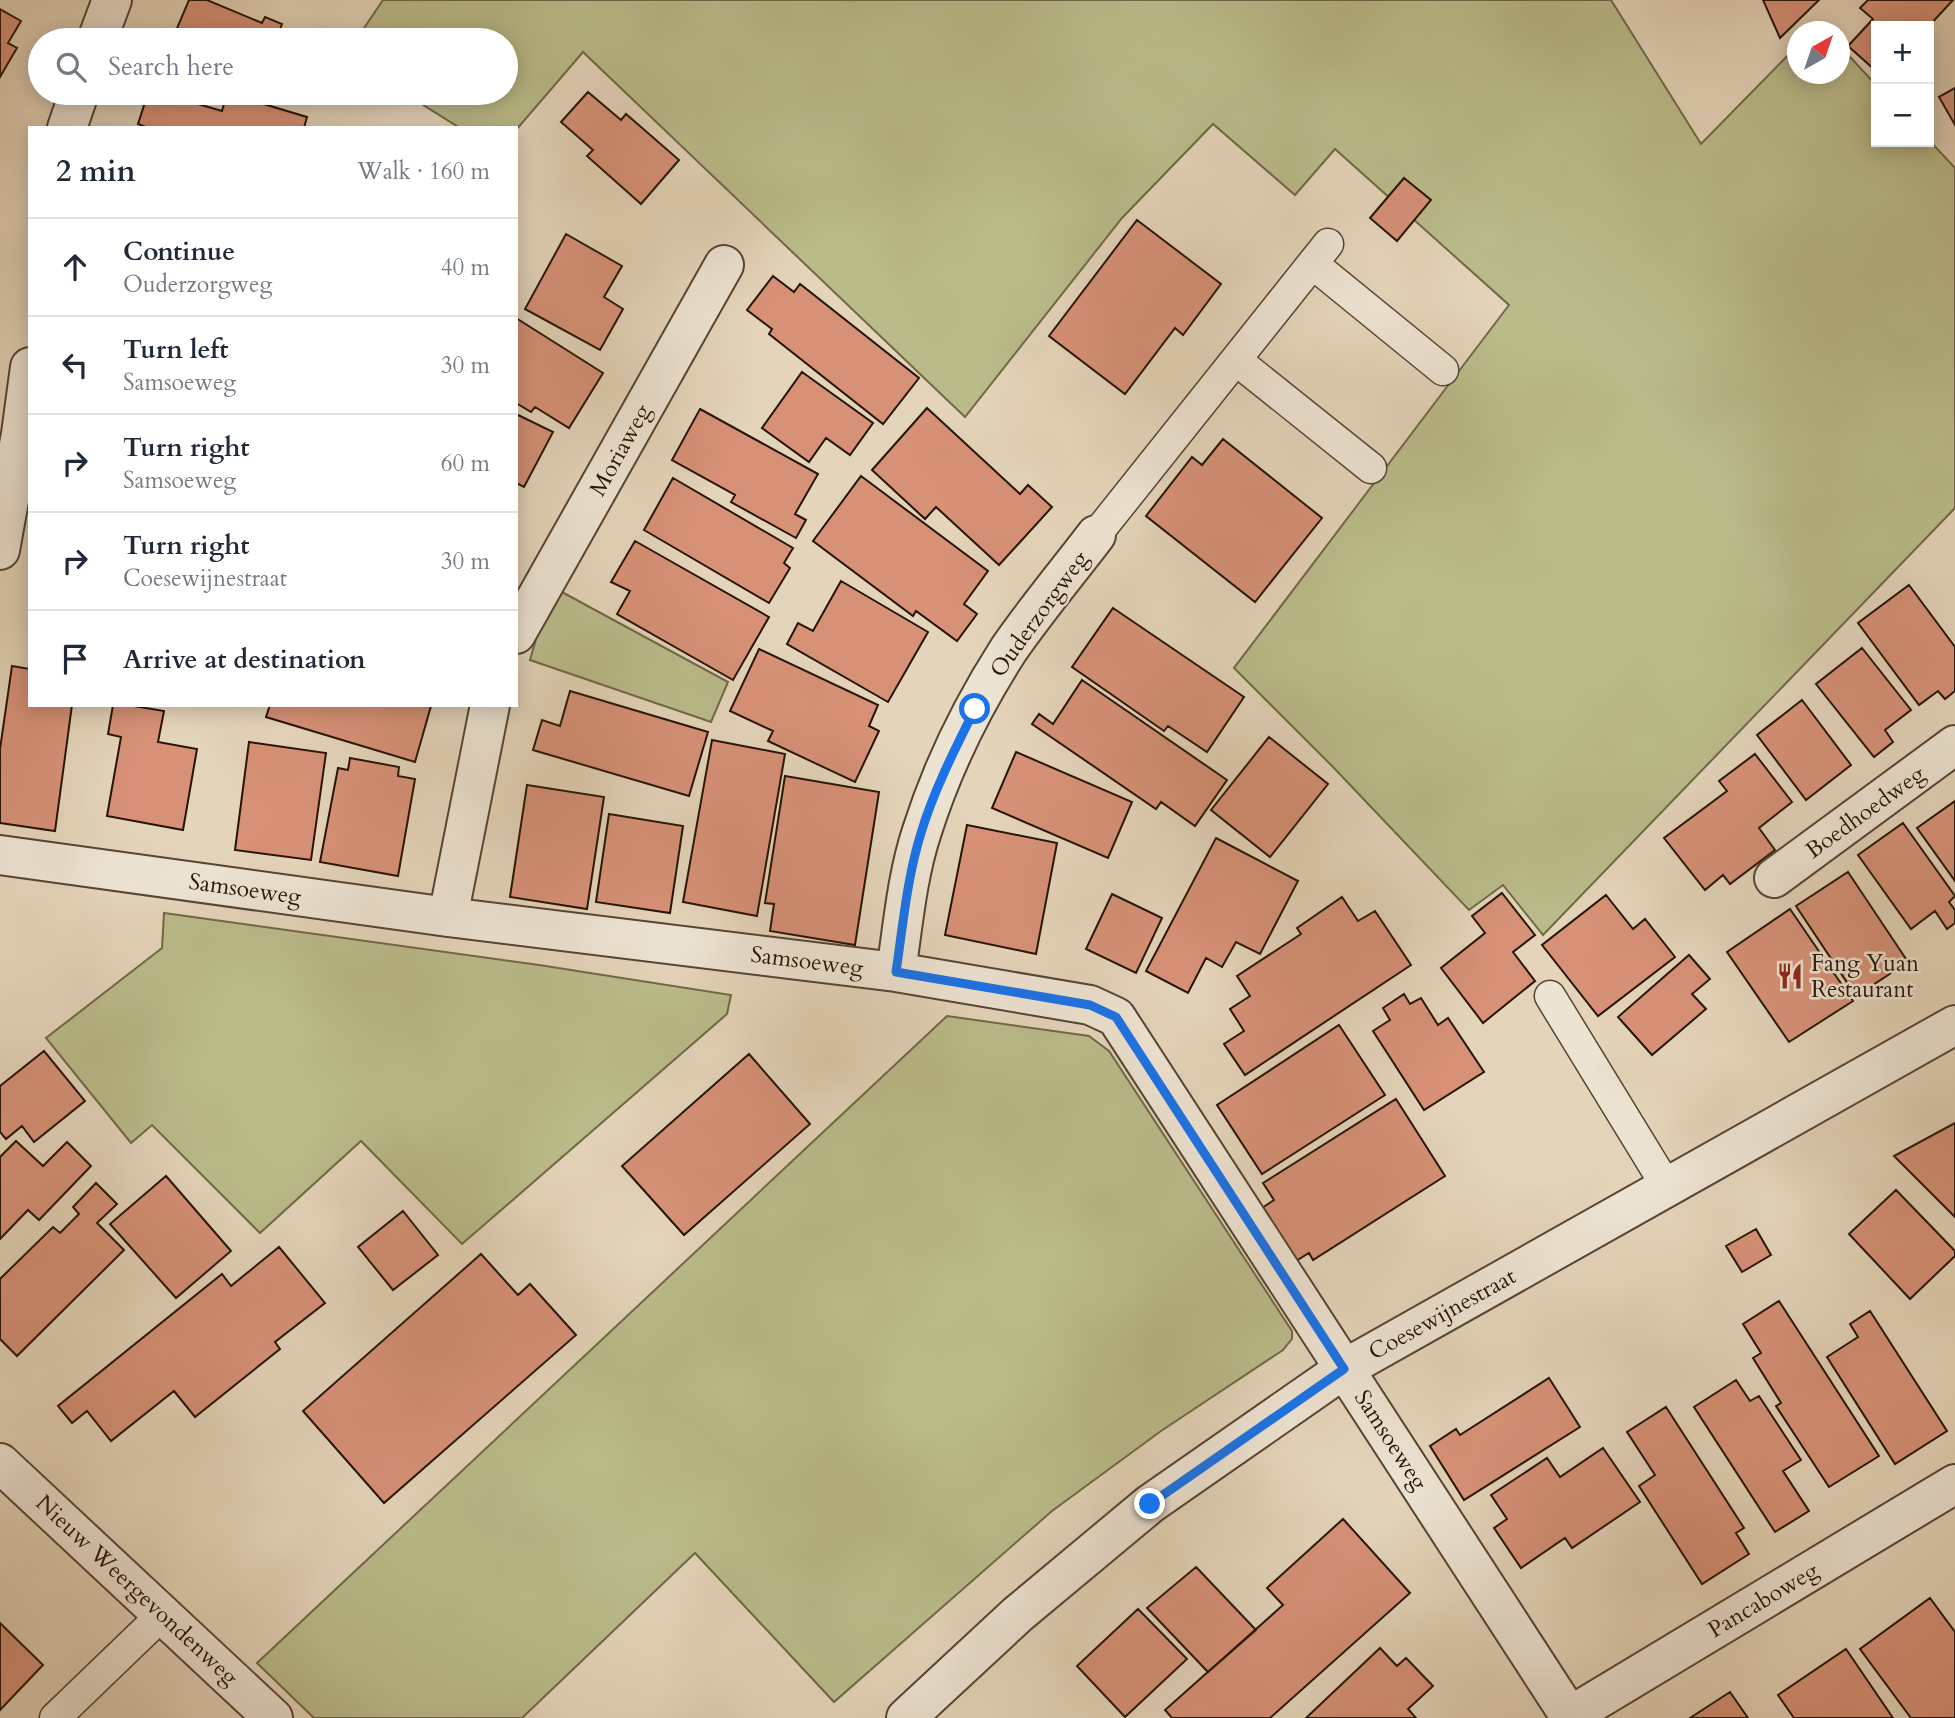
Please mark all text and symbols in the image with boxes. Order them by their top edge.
north arrow [1787,21,1850,84]
map controls [1871,21,1934,147]
button: + [1871,21,1934,84]
search box [28,28,518,105]
icon: search [52,48,90,86]
text: Search here [108,49,234,84]
button: − [1871,84,1934,147]
text: 2 min [56,151,136,192]
text: Walk · 160 m [357,156,490,187]
text: Continue [123,234,235,269]
icon: ahead [56,248,94,286]
text: 40 m [441,252,490,283]
text: Ouderzorgweg [123,269,272,300]
text: Turn left [123,332,228,367]
icon: left [56,346,94,384]
text: 30 m [441,350,490,381]
text: Samsoeweg [123,367,236,398]
street label: Moriaweg [582,398,658,502]
text: Turn right [123,430,250,465]
icon: right [56,444,94,482]
text: 60 m [441,448,490,479]
text: Samsoeweg [123,465,236,496]
text: Turn right [123,528,250,563]
icon: right [56,542,94,580]
street label: Ouderzorgweg [983,544,1095,684]
text: 30 m [441,546,490,577]
text: Coesewijnestraat [123,563,287,594]
icon: arrive [56,640,94,678]
text: Arrive at destination [123,642,366,677]
route start [959,693,990,724]
street label: Boedhoedweg [1799,758,1931,866]
street label: Samsoeweg [187,866,303,912]
street label: Samsoeweg [749,939,865,983]
place label: Fang Yuan Restaurant [1811,948,1919,1005]
restaurant icon: Fang Yuan Restaurant [1775,961,1805,991]
street label: Coesewijnestraat [1363,1261,1521,1367]
street label: Samsoeweg [1347,1384,1435,1496]
street label: Nieuw Weergevondenweg [29,1488,245,1692]
route end [1134,1488,1165,1519]
street label: Pancaboweg [1702,1555,1824,1645]

